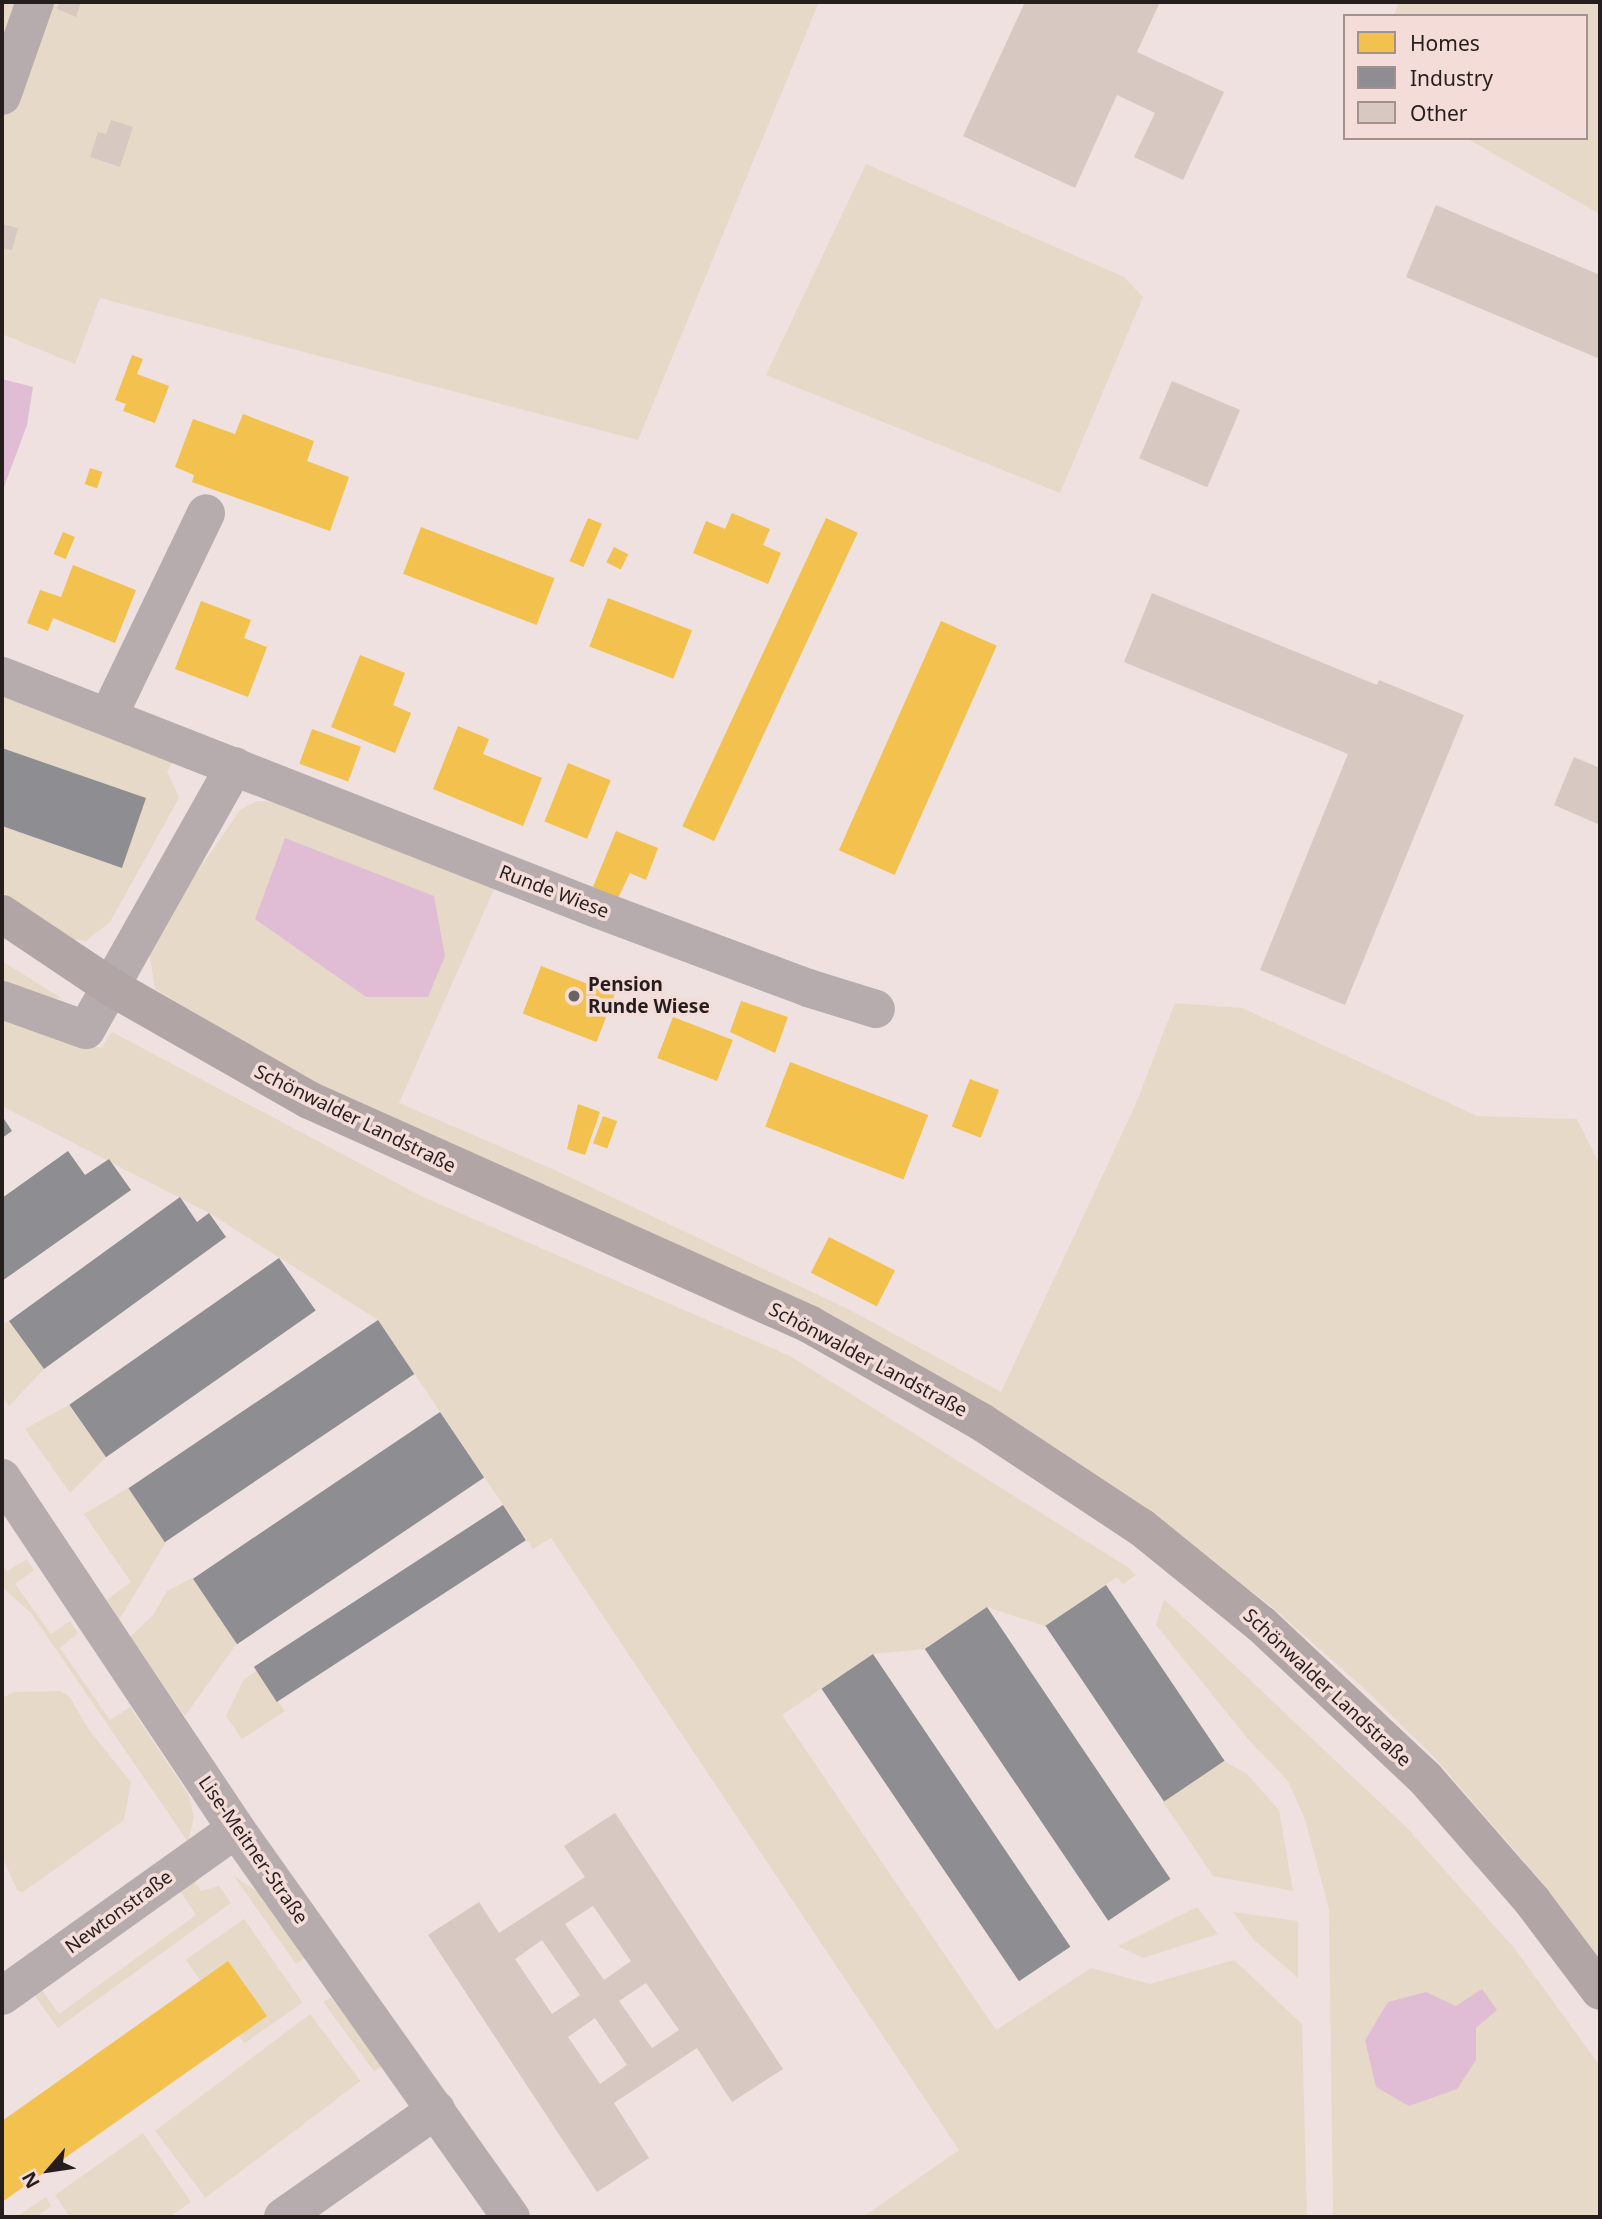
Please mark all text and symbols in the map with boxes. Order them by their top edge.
legend [1343,14,1588,140]
text: Homes [1410,29,1480,57]
text: Industry [1410,64,1493,92]
text: Other [1410,99,1467,127]
street label: Runde Wiese [496,861,612,923]
place label: Pension Runde Wiese [588,974,710,1018]
marker: Pension Runde Wiese [566,988,582,1004]
street label: Schönwalder Landstraße [251,1060,459,1178]
street label: Schönwalder Landstraße [765,1298,971,1422]
street label: Schönwalder Landstraße [1238,1604,1416,1772]
street label: Lise-Meitner-Straße [193,1772,313,1928]
street label: Newtonstraße [61,1866,177,1958]
north arrow [14,2135,84,2205]
text: N [16,2167,46,2193]

